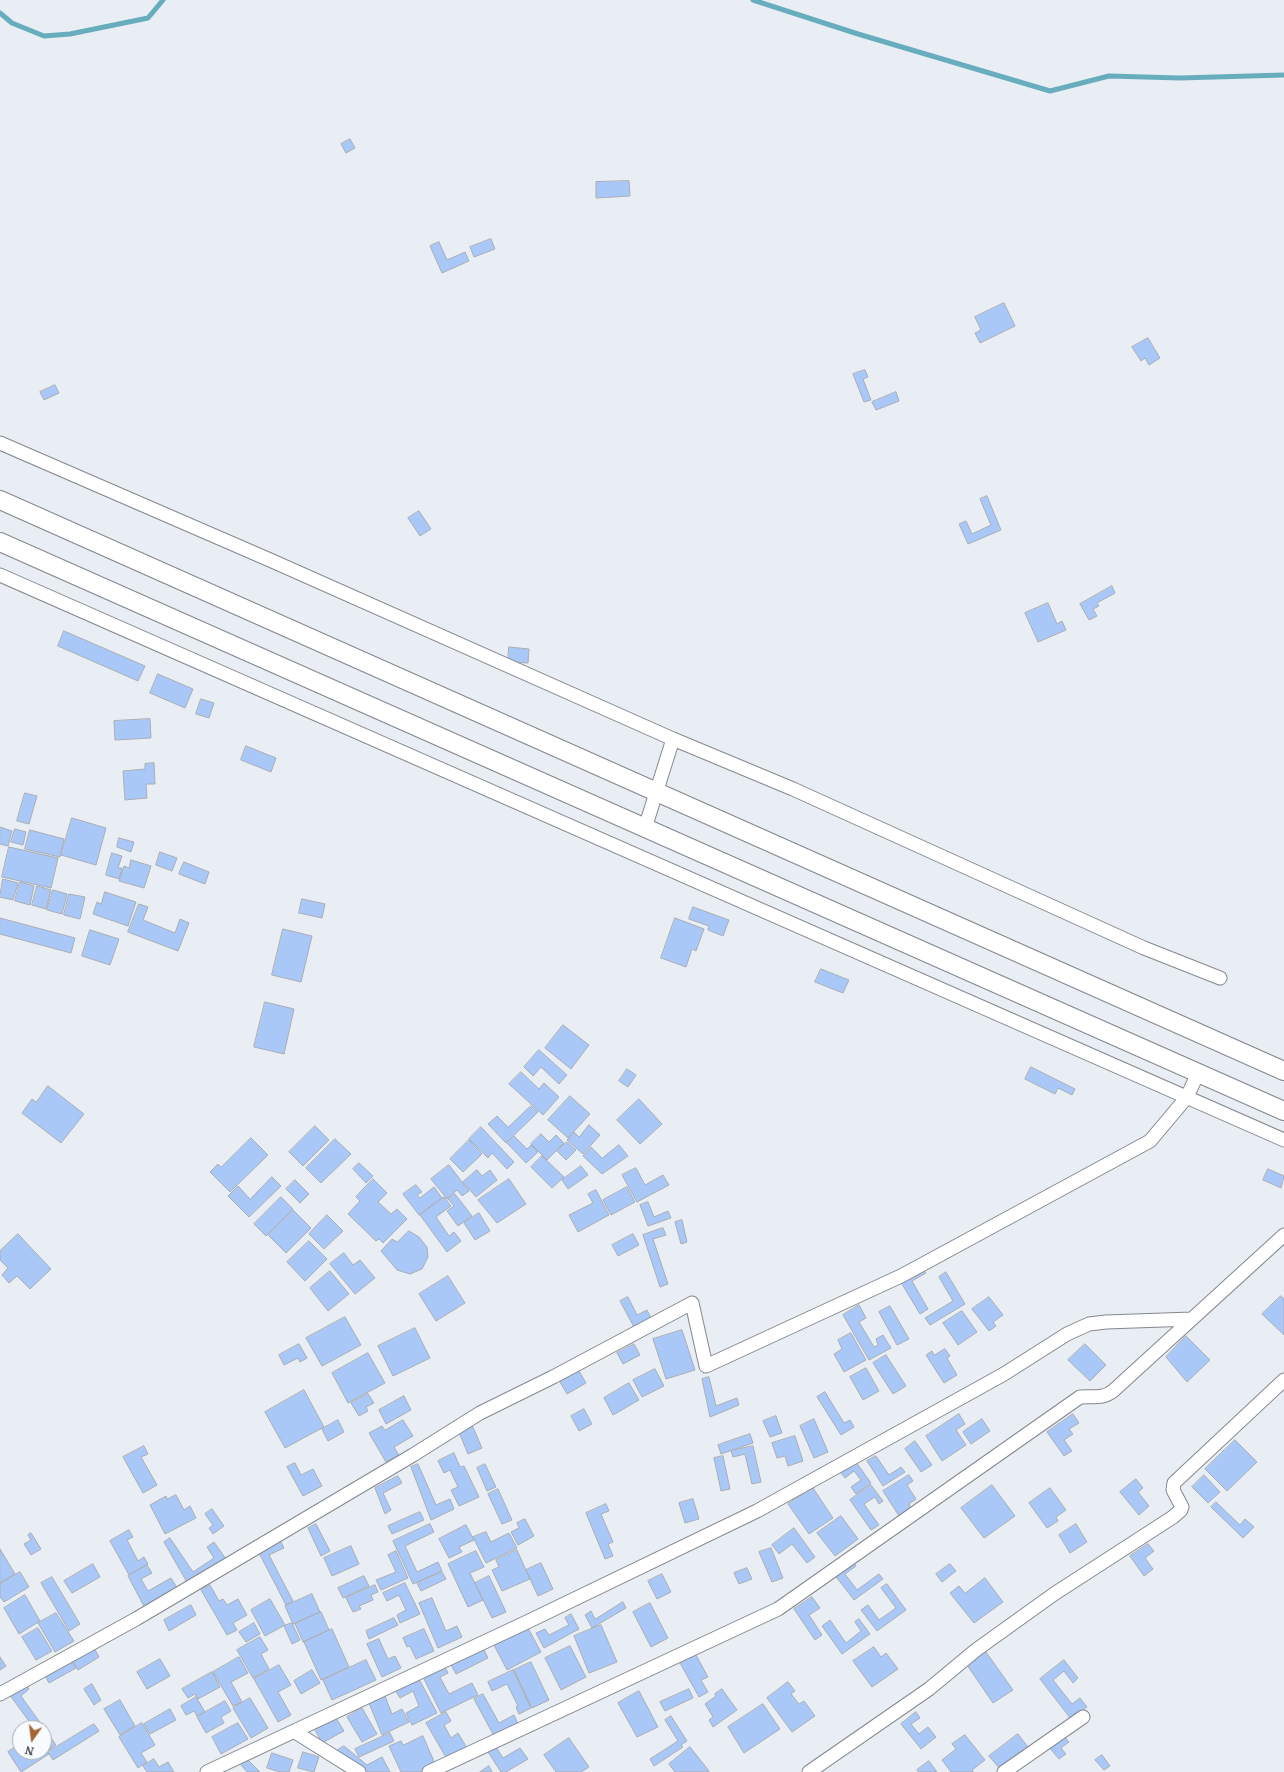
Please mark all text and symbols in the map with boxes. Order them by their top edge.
north arrow [12,1720,52,1760]
text: N [24,1743,35,1758]

